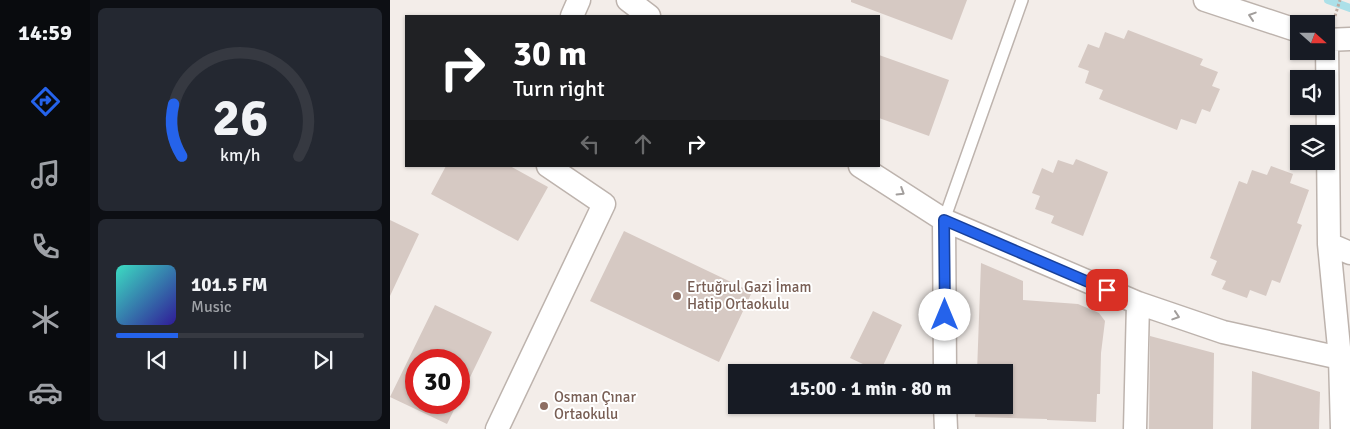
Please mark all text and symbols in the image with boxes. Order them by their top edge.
one-way arrow [1249,12,1257,22]
north arrow [1290,15,1335,60]
map controls [1290,15,1335,170]
text: 14:59 [18,19,72,46]
text: 30 m [513,32,587,75]
icon: right [430,35,495,100]
button: sound [1290,70,1335,115]
text: Turn right [513,75,605,102]
icon: directions [28,84,63,119]
text: 26 [212,86,268,150]
button: layers [1290,125,1335,170]
icon: left [576,130,604,158]
icon: ahead [629,130,657,158]
icon: right [682,130,710,158]
text: km/h [220,144,260,166]
icon: music [28,157,63,192]
one-way arrow [896,186,905,196]
icon: phone [28,229,63,264]
pin [1086,269,1128,311]
text: 101.5 FM [191,273,268,297]
icon: arrive [1093,276,1121,304]
place label: Ertuğrul Gazi İmam Hatip Ortaokulu [687,278,811,313]
position arrow [918,288,970,340]
marker: Ertuğrul Gazi İmam Hatip Ortaokulu [671,290,683,302]
text: Music [191,297,232,317]
icon: climate [28,302,63,337]
one-way arrow [1171,310,1180,320]
icon: previous [143,346,171,374]
icon: pause [226,346,254,374]
icon: next [309,346,337,374]
speed limit sign: 30 [405,349,470,414]
icon: car [28,375,63,410]
text: 15:00 · 1 min · 80 m [790,377,951,401]
place label: Osman Çınar Ortaokulu [554,388,636,423]
marker: Osman Çınar Ortaokulu [538,400,550,412]

